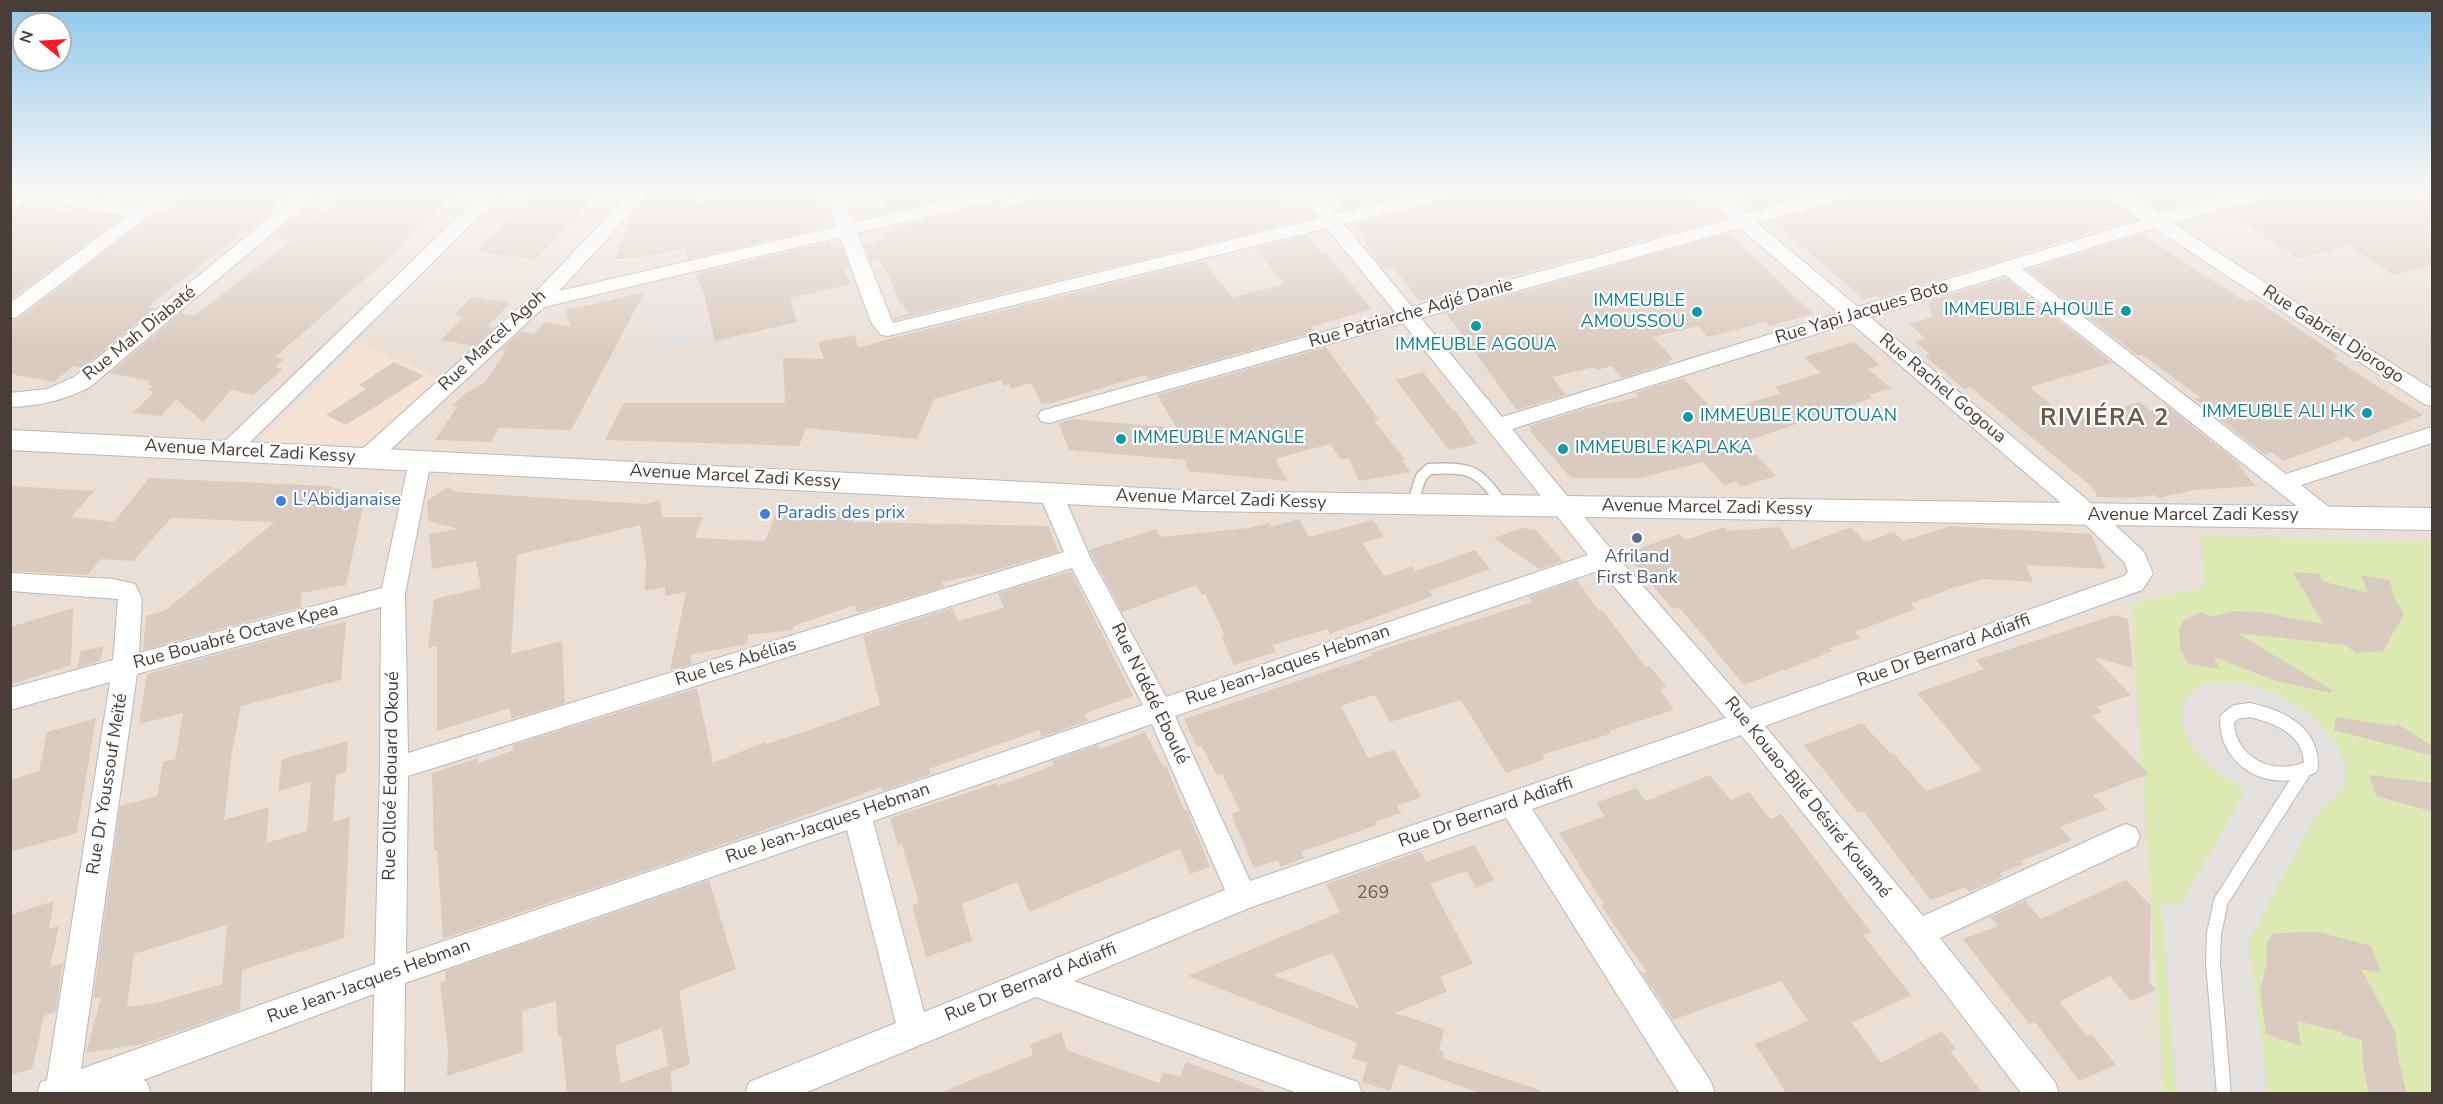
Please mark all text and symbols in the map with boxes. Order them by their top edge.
north arrow [12,12,72,72]
text: N [14,28,39,46]
street label: Rue Patriarche Adjé Danie [1306,275,1516,353]
street label: Rue Yapi Jacques Boto [1773,276,1951,350]
street label: Rue Gabriel Djorogo [2258,281,2408,389]
street label: Rue Mah Diabaté [79,282,201,386]
street label: Rue Marcel Agoh [435,286,551,396]
place label: IMMEUBLE AMOUSSOU [1581,291,1685,334]
place label: IMMEUBLE AHOULE [1944,300,2114,322]
marker: IMMEUBLE AHOULE [2119,304,2133,318]
marker: IMMEUBLE AMOUSSOU [1690,305,1704,319]
marker: IMMEUBLE AGOUA [1469,319,1483,333]
street label: Rue Rachel Gogoua [1874,330,2010,448]
place label: IMMEUBLE AGOUA [1395,335,1557,357]
place label: IMMEUBLE ALI HK [2202,402,2355,424]
district label: RIVIÉRA 2 [2040,405,2170,433]
place label: IMMEUBLE KOUTOUAN [1700,406,1897,428]
marker: IMMEUBLE ALI HK [2360,406,2374,420]
marker: IMMEUBLE KOUTOUAN [1681,410,1695,424]
place label: IMMEUBLE MANGLE [1133,428,1304,450]
marker: IMMEUBLE MANGLE [1114,432,1128,446]
street label: Avenue Marcel Zadi Kessy [144,436,356,468]
place label: IMMEUBLE KAPLAKA [1575,438,1753,460]
marker: IMMEUBLE KAPLAKA [1556,442,1570,456]
street label: Avenue Marcel Zadi Kessy [629,461,841,493]
street label: Avenue Marcel Zadi Kessy [1115,486,1327,514]
place label: L'Abidjanaise [293,490,401,512]
marker: L'Abidjanaise [274,494,288,508]
street label: Avenue Marcel Zadi Kessy [1601,495,1813,521]
place label: Paradis des prix [777,503,905,525]
street label: Avenue Marcel Zadi Kessy [2087,505,2299,527]
marker: Paradis des prix [758,507,772,521]
marker: Afriland First Bank [1630,531,1644,545]
place label: Afriland First Bank [1597,547,1677,590]
street label: Rue Bouabré Octave Kpea [131,599,341,675]
street label: Rue Dr Bernard Adiaffi [1854,610,2034,692]
street label: Rue N'dédé Eboulé [1105,620,1193,768]
street label: Rue Jean-Jacques Hebman [1183,621,1393,711]
street label: Rue les Abélias [673,634,799,692]
street label: Rue Olloé Edouard Okoué [379,671,405,881]
street label: Rue Dr Youssouf Meïté [83,692,133,876]
street label: Rue Kouao-Bilé Désiré Kouamé [1719,693,1895,903]
street label: Rue Dr Bernard Adiaffi [1396,773,1576,853]
street label: Rue Jean-Jacques Hebman [723,779,933,869]
house number: 269 [1357,883,1389,905]
street label: Rue Jean-Jacques Hebman [264,935,474,1029]
street label: Rue Dr Bernard Adiaffi [942,939,1120,1027]

